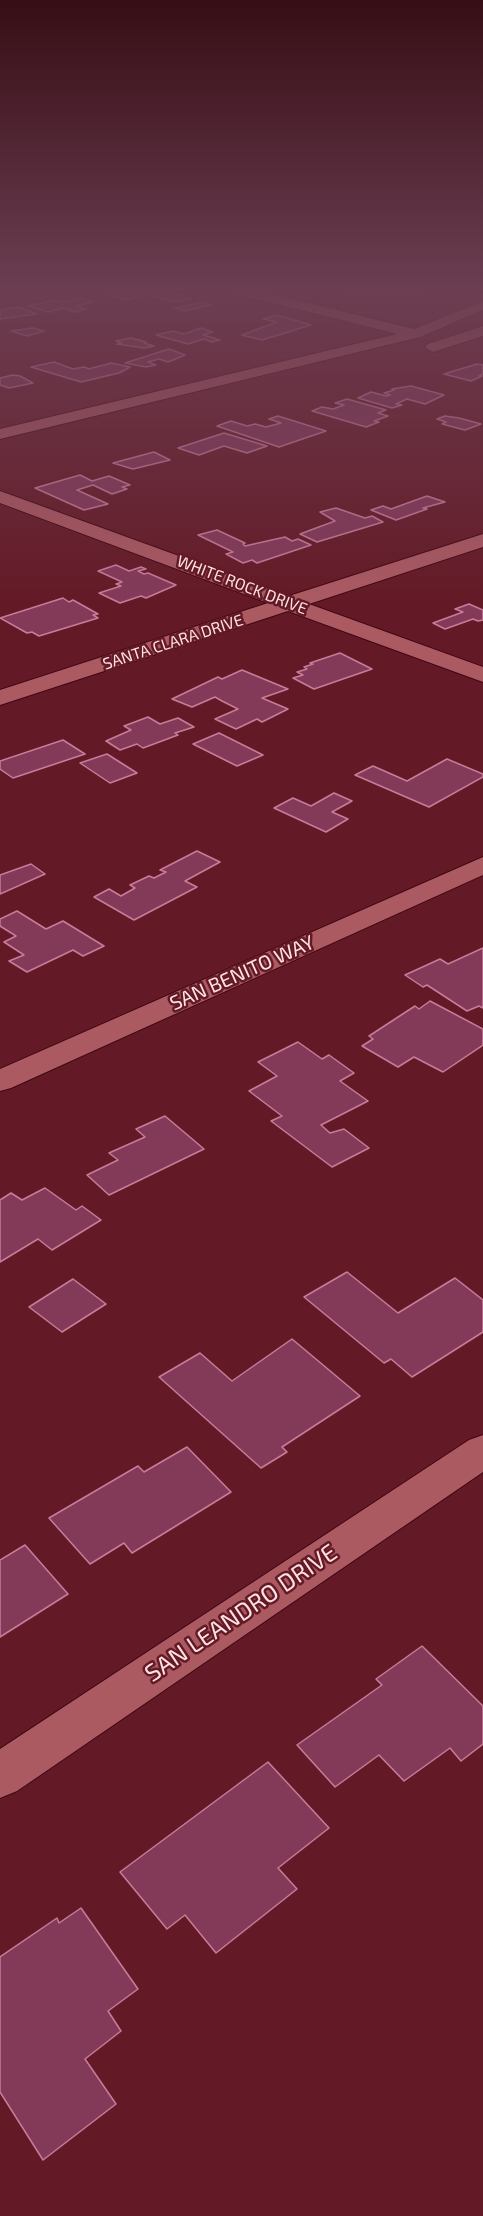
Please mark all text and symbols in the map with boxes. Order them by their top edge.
street label: WHITE ROCK DRIVE [174,551,310,619]
street label: SANTA CLARA DRIVE [101,610,245,674]
street label: SAN BENITO WAY [166,930,318,1016]
street label: SAN LEANDRO DRIVE [139,1538,343,1688]

